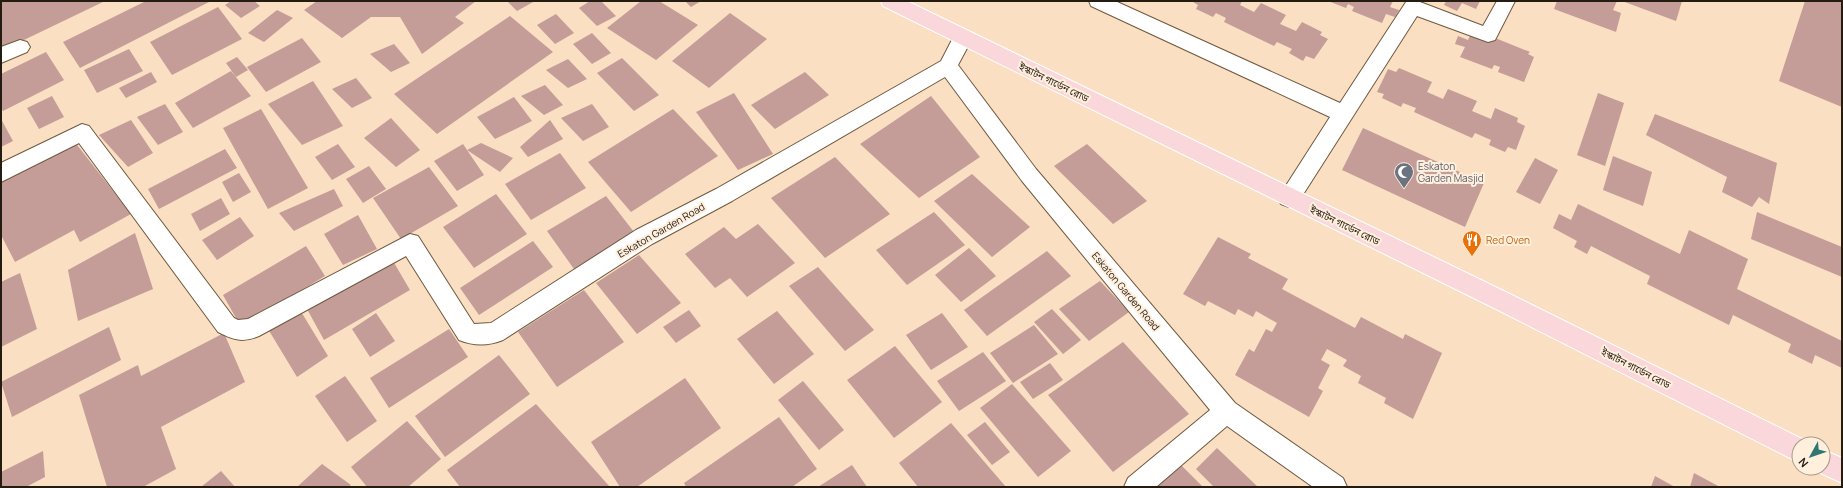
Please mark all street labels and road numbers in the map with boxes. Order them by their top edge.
street label: ইস্কাটন গার্ডেন রোড [1016,59,1092,105]
street label: Eskaton Garden Road [615,199,707,261]
street label: ইস্কাটন গার্ডেন রোড [1307,202,1383,248]
street label: Eskaton Garden Road [1089,249,1163,333]
street label: ইস্কাটন গার্ডেন রোড [1598,344,1674,392]

